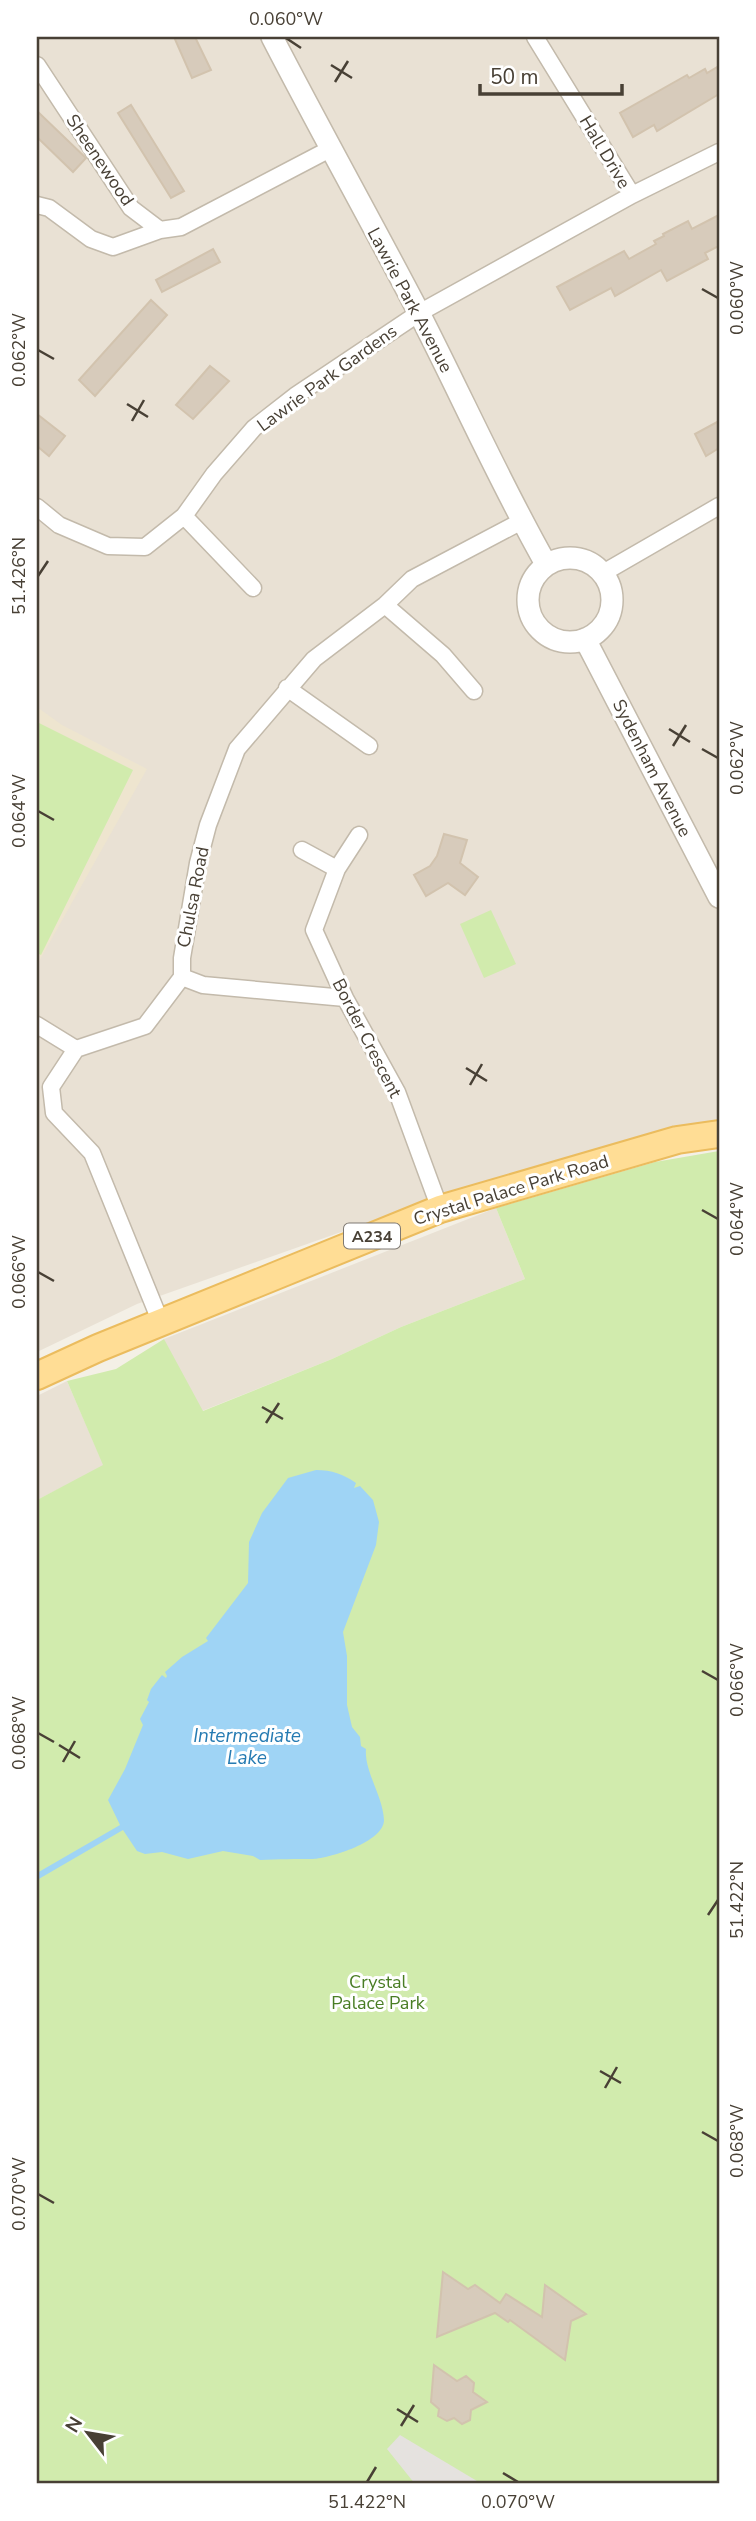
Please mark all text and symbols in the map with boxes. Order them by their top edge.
text: 0.060°W [249,7,323,31]
scale bar [480,52,621,96]
text: 50 m [490,63,539,91]
street label: Sheenewood [61,109,139,211]
street label: Hall Drive [574,111,636,193]
street label: Lawrie Park Avenue [362,223,458,377]
text: 0.060°W [725,261,749,335]
text: 0.062°W [7,313,31,387]
street label: Lawrie Park Gardens [252,319,402,437]
text: 51.426°N [7,537,31,615]
street label: Sydenham Avenue [607,695,697,841]
text: 0.062°W [725,721,749,795]
text: 0.064°W [7,774,31,848]
street label: Chulsa Road [171,844,215,950]
street label: Border Crescent [327,974,408,1102]
street label: Crystal Palace Park Road [411,1149,611,1231]
text: 0.064°W [725,1182,749,1256]
road number: A234 [344,1224,400,1248]
text: 0.066°W [7,1235,31,1309]
text: 0.066°W [725,1643,749,1717]
text: 0.068°W [7,1696,31,1770]
water label: Intermediate Lake [193,1723,301,1771]
text: 51.422°N [725,1861,749,1939]
park label: Crystal Palace Park [331,1970,426,2015]
text: 0.068°W [725,2104,749,2178]
text: 0.070°W [7,2157,31,2231]
north arrow [52,2398,122,2468]
text: N [59,2412,89,2438]
text: 51.422°N [328,2490,406,2514]
text: 0.070°W [481,2490,555,2514]

